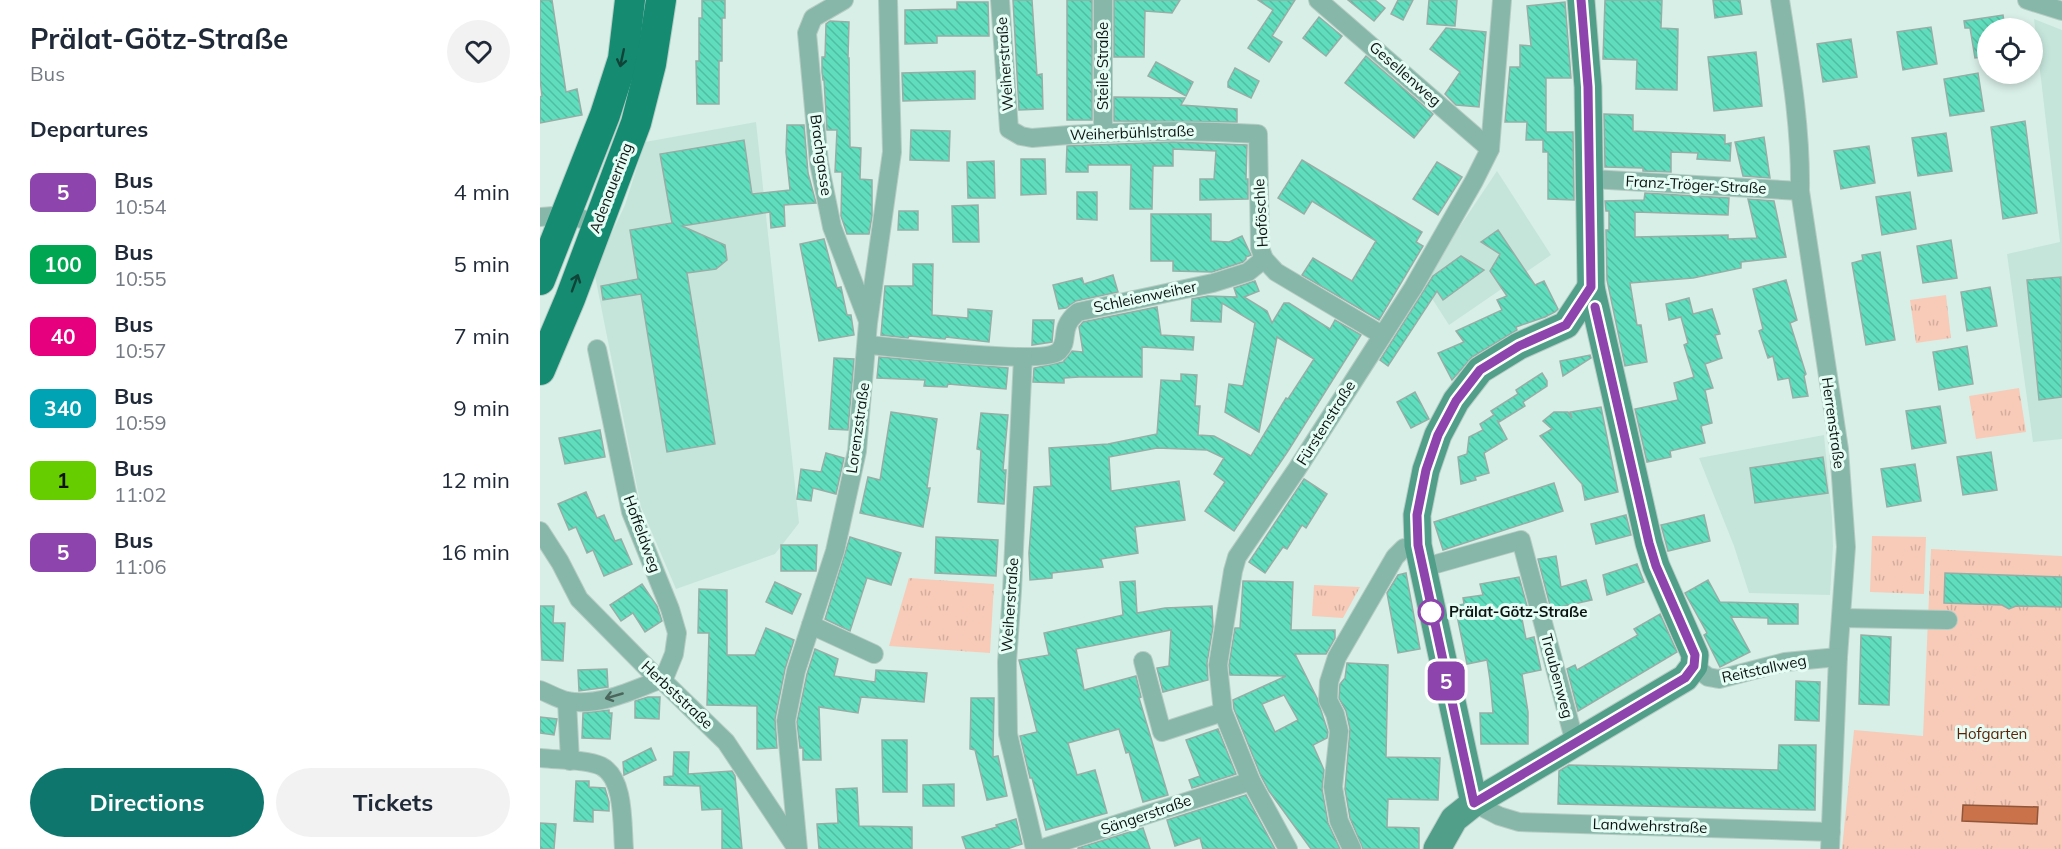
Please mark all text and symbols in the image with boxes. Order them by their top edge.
street label: Weiherstraße [992,16,1017,112]
map controls [1977,18,2043,84]
button: locate [1977,18,2043,84]
button: heart [447,20,510,83]
text: Prälat-Götz-Straße [30,21,288,56]
street label: Steile Straße [1093,22,1112,110]
street label: Gesellenweg [1366,37,1445,110]
one-way arrow [616,48,627,67]
text: Bus [30,61,65,86]
street label: Brachgasse [806,113,837,197]
text: Departures [30,115,148,143]
street label: Weiherbühlstraße [1069,121,1195,144]
street label: Adenauerring [585,140,636,236]
text: Bus [114,166,153,194]
street label: Franz-Tröger-Straße [1625,171,1767,198]
text: 4 min [454,178,510,206]
street label: Hoföschle [1249,178,1272,248]
text: 5 [57,179,69,205]
text: 10:54 [114,194,167,219]
text: Bus [114,238,153,266]
text: 5 min [454,250,510,278]
text: 100 [44,251,82,277]
text: 10:55 [114,266,167,291]
one-way arrow [571,274,582,293]
street label: Schleienweiher [1092,276,1199,317]
text: Bus [114,310,153,338]
text: 7 min [454,322,510,350]
text: 40 [50,323,76,349]
text: 10:57 [114,338,167,363]
street label: Herrenstraße [1818,376,1849,470]
street label: Fürstenstraße [1292,377,1359,469]
street label: Lorenzstraße [842,381,873,474]
text: Bus [114,382,153,410]
text: 9 min [454,394,510,422]
text: 340 [44,395,82,421]
text: 10:59 [114,410,167,435]
text: Bus [114,454,153,482]
text: 12 min [440,466,510,494]
text: 1 [57,467,69,493]
text: 11:02 [114,482,167,507]
street label: Hoffeldweg [620,493,665,575]
text: Bus [114,526,153,554]
text: 16 min [440,538,510,566]
text: 5 [57,539,69,565]
text: 11:06 [114,554,167,579]
street label: Weiherstraße [997,557,1022,653]
marker: Prälat-Götz-Straße [1418,599,1444,625]
place label: Prälat-Götz-Straße [1449,602,1587,621]
street label: Traubenweg [1537,631,1578,720]
street label: Reitstallweg [1720,650,1808,687]
street label: Herbststraße [637,657,717,733]
line badge: 5 [1426,662,1466,700]
text: 5 [1440,668,1452,694]
one-way arrow [605,691,624,702]
park label: Hofgarten [1957,724,2027,743]
button: Directions [30,768,264,837]
button: Tickets [276,768,510,837]
street label: Sängerstraße [1098,790,1194,839]
street label: Landwehrstraße [1592,814,1708,837]

